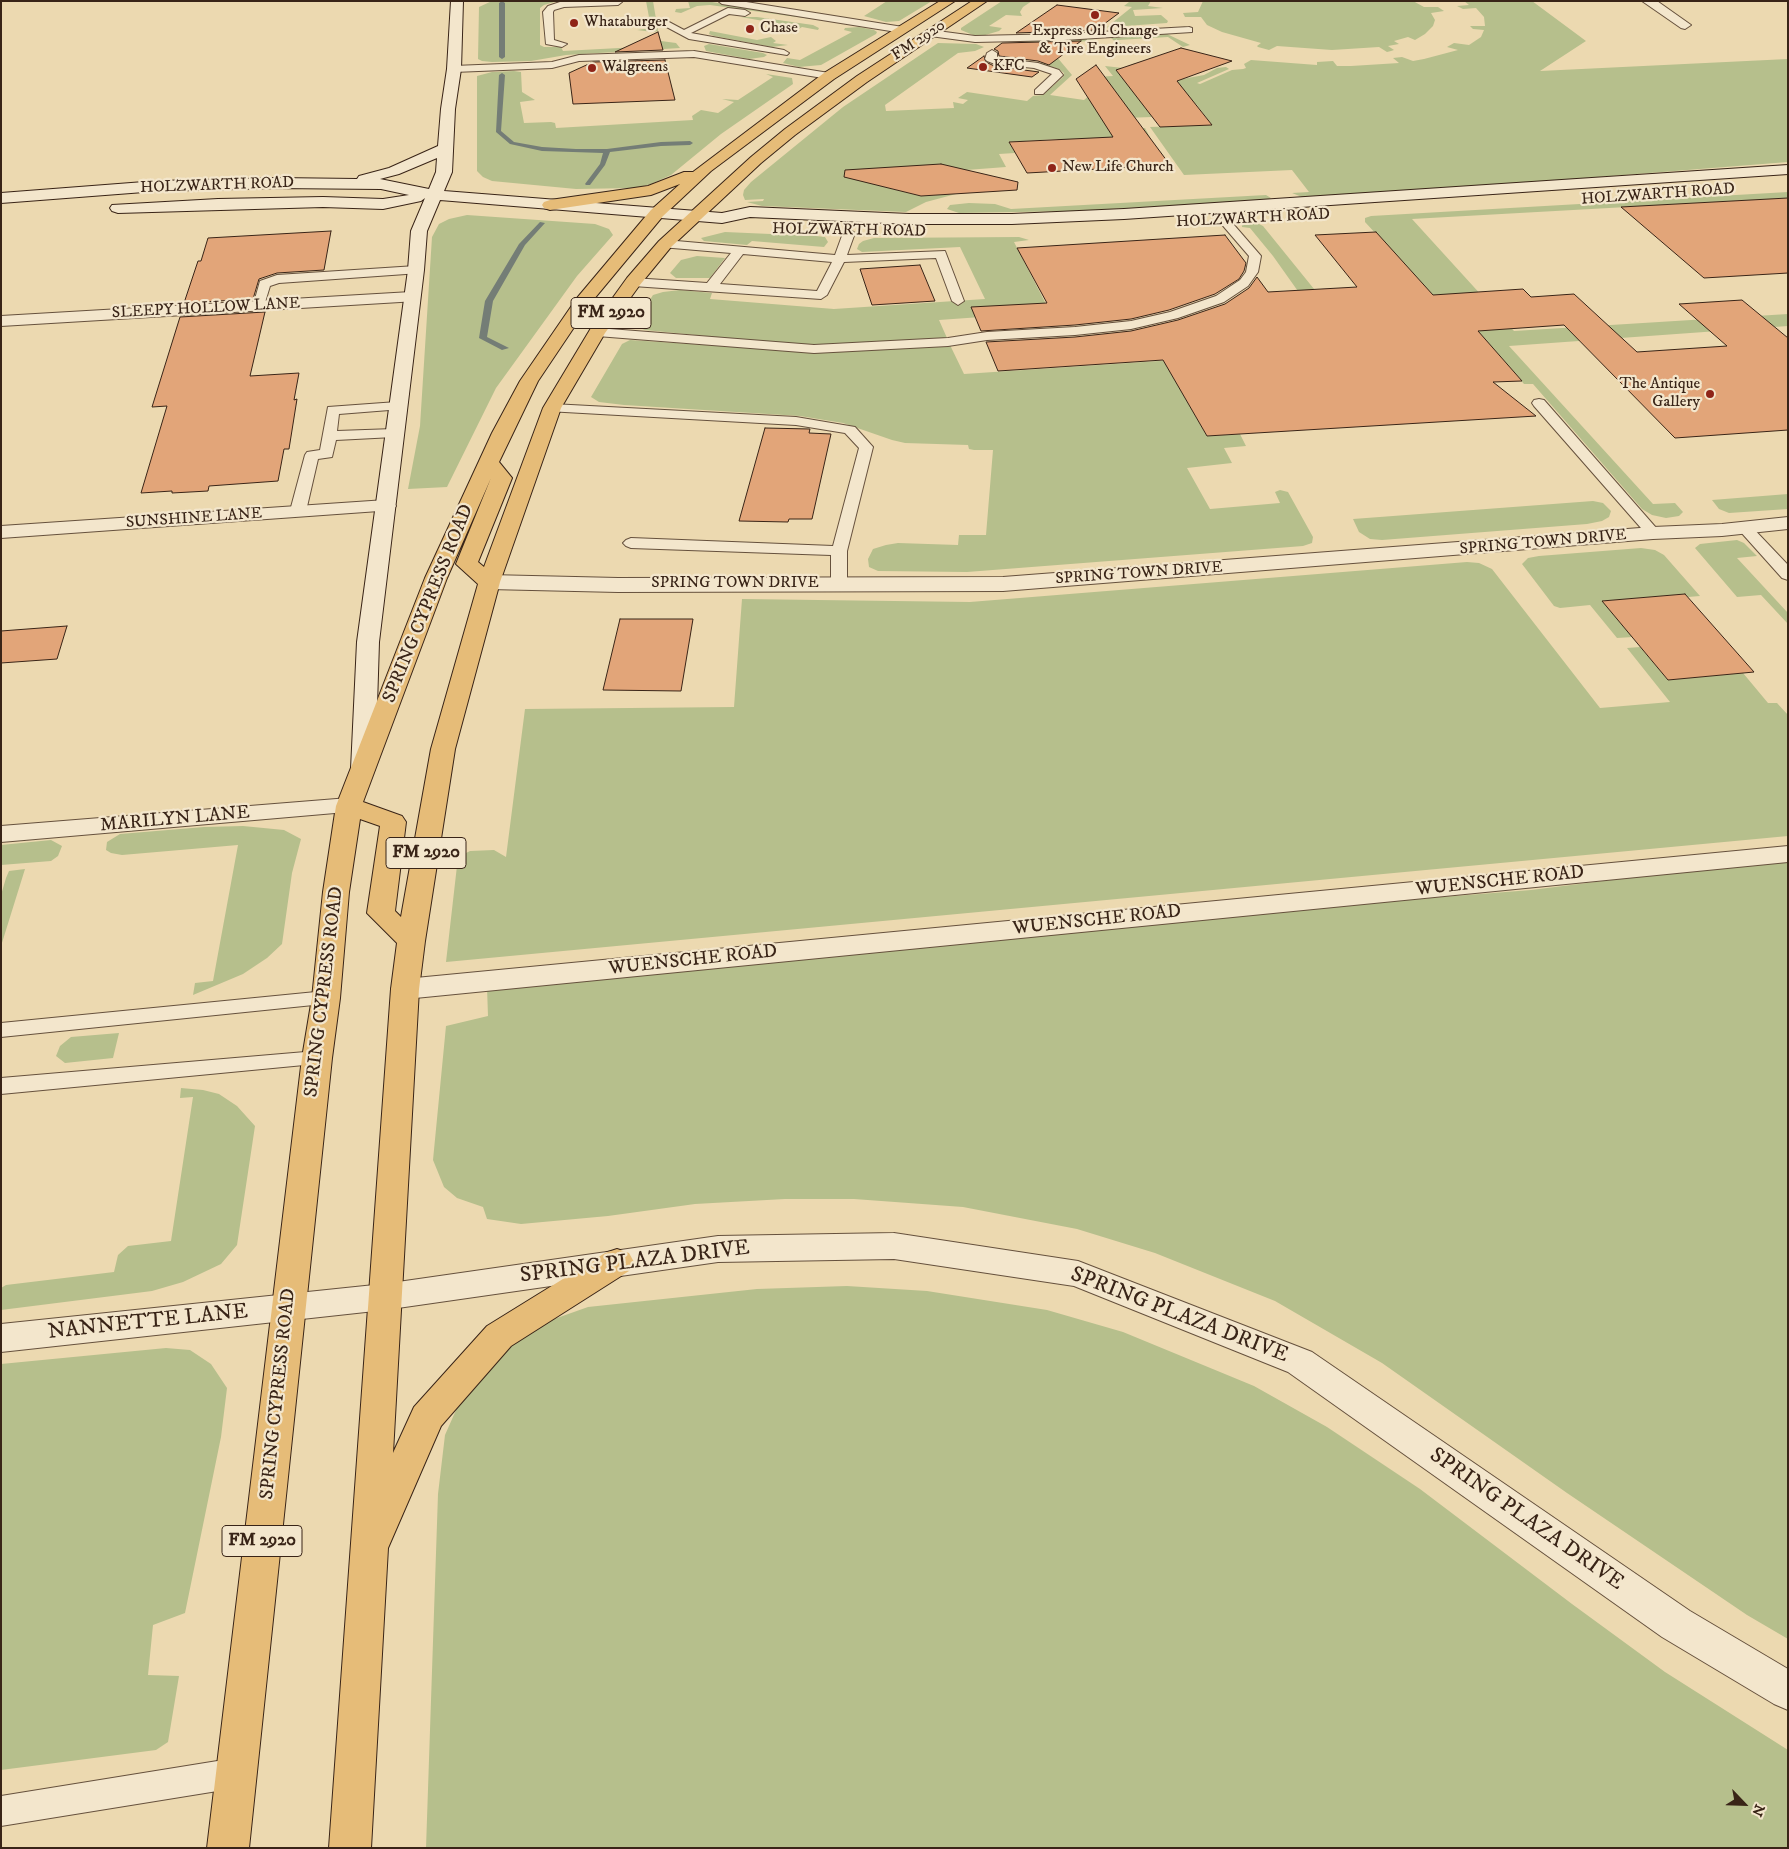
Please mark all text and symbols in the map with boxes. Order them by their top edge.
marker: Express Oil Change & Tire Engineers [1089,9,1101,21]
place label: Whataburger [584,13,668,33]
marker: Whataburger [568,17,580,29]
street label: FM 2920 [889,17,949,65]
place label: Chase [760,19,798,39]
place label: Express Oil Change & Tire Engineers [1032,22,1158,60]
marker: Chase [744,23,756,35]
place label: KFC [993,57,1025,77]
place label: Walgreens [602,58,668,78]
marker: KFC [977,61,989,73]
marker: Walgreens [586,62,598,74]
place label: New Life Church [1062,158,1174,178]
marker: New Life Church [1046,162,1058,174]
street label: HOLZWARTH ROAD [140,174,294,198]
street label: HOLZWARTH ROAD [1581,180,1735,210]
street label: HOLZWARTH ROAD [1176,205,1330,233]
street label: HOLZWARTH ROAD [772,220,926,242]
street label: SLEEPY HOLLOW LANE [111,294,301,324]
road number: FM 2920 [571,298,651,328]
place label: The Antique Gallery [1620,375,1700,413]
marker: The Antique Gallery [1704,388,1716,400]
street label: SPRING CYPRESS ROAD [379,501,479,707]
street label: SUNSHINE LANE [125,505,263,533]
street label: SPRING TOWN DRIVE [1459,526,1627,560]
street label: SPRING TOWN DRIVE [1055,559,1223,589]
street label: SPRING TOWN DRIVE [651,574,819,594]
street label: MARILYN LANE [99,802,251,838]
road number: FM 2920 [386,838,466,868]
street label: WUENSCHE ROAD [1415,862,1585,902]
street label: SPRING CYPRESS ROAD [301,885,349,1099]
street label: WUENSCHE ROAD [1012,901,1182,941]
street label: WUENSCHE ROAD [608,941,778,981]
street label: SPRING PLAZA DRIVE [519,1236,751,1290]
street label: SPRING PLAZA DRIVE [1066,1262,1292,1370]
street label: SPRING CYPRESS ROAD [257,1287,301,1501]
street label: NANNETTE LANE [47,1299,249,1347]
street label: SPRING PLAZA DRIVE [1424,1443,1628,1597]
road number: FM 2920 [222,1525,302,1556]
north arrow [1719,1779,1769,1829]
text: N [1747,1801,1768,1819]

